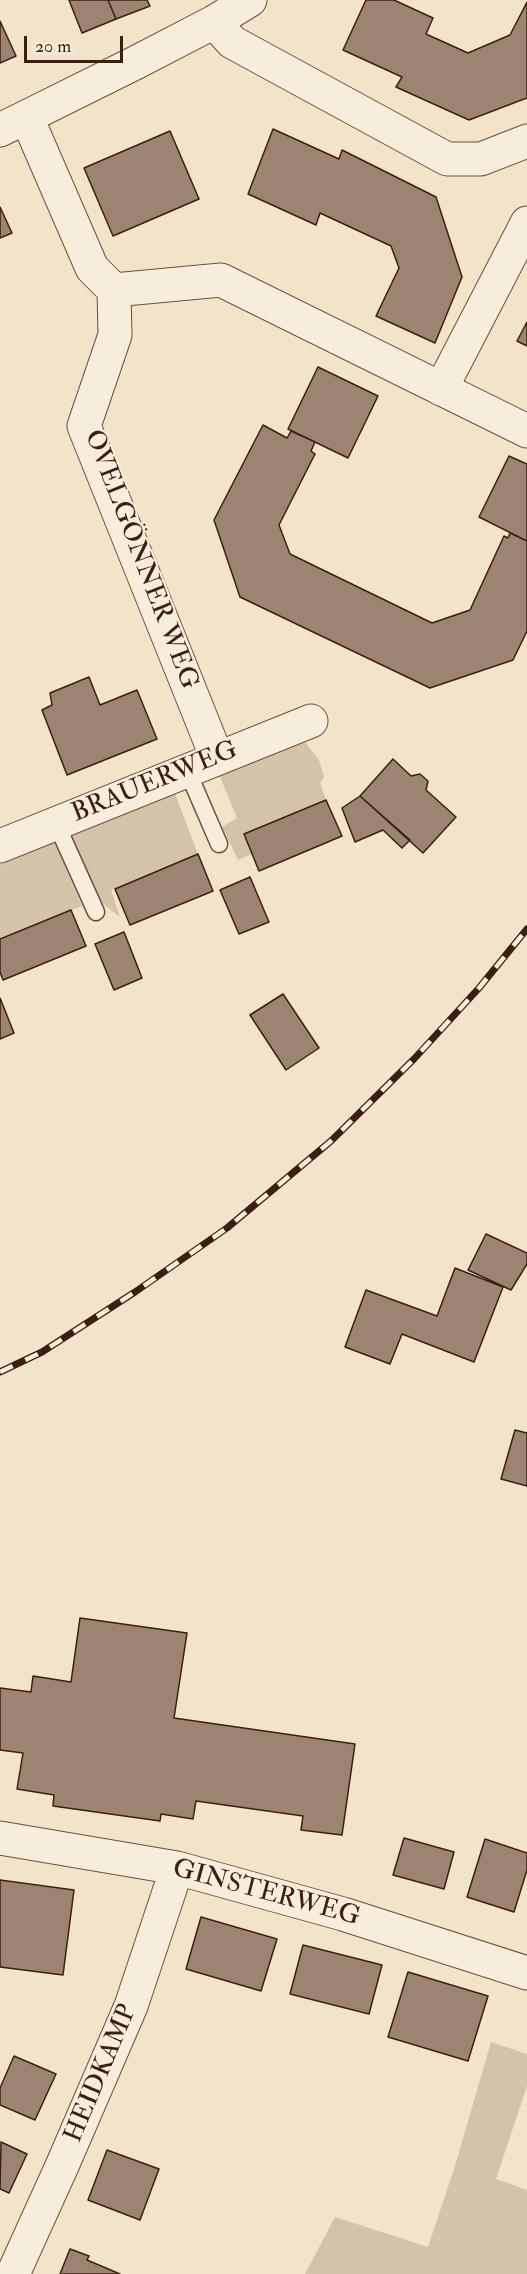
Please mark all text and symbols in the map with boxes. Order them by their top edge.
scale bar [27,24,126,62]
text: 20 m [35,35,71,58]
street label: OVELGÖNNER WEG [76,426,204,694]
street label: BRAUERWEG [67,736,243,830]
street label: GINSTERWEG [169,1854,363,1934]
street label: HEIDKAMP [59,2000,145,2148]

